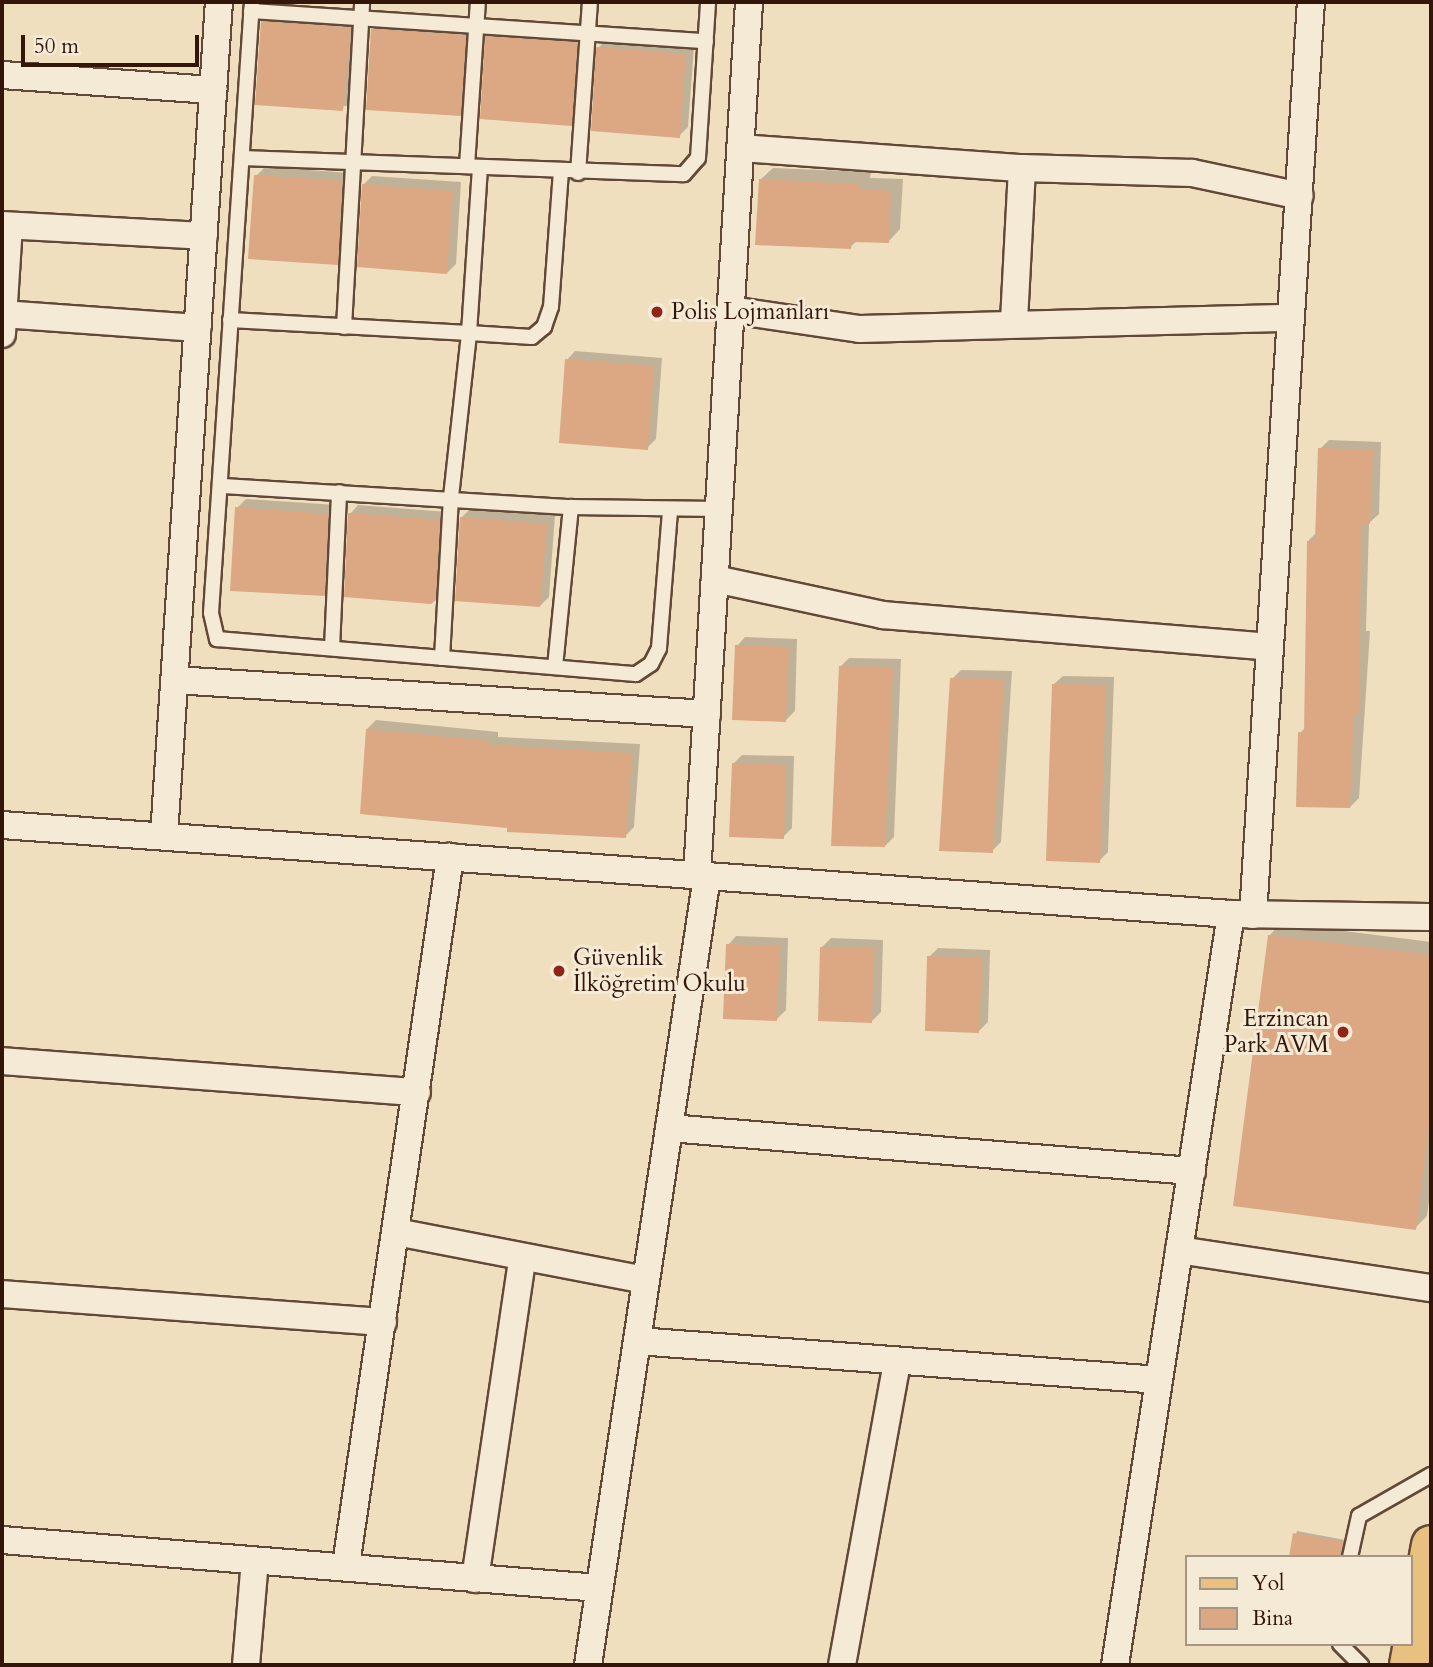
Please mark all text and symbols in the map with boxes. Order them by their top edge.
scale bar [24,21,203,65]
text: 50 m [34,32,79,61]
place label: Polis Lojmanları [671,298,829,326]
marker: Polis Lojmanları [649,304,665,320]
place label: Güvenlik İlköğretim Okulu [573,944,746,998]
marker: Güvenlik İlköğretim Okulu [551,963,567,979]
place label: Erzincan Park AVM [1224,1005,1329,1059]
marker: Erzincan Park AVM [1335,1024,1351,1040]
legend [1184,1555,1412,1646]
text: Yol [1252,1569,1284,1598]
text: Bina [1252,1604,1293,1633]

